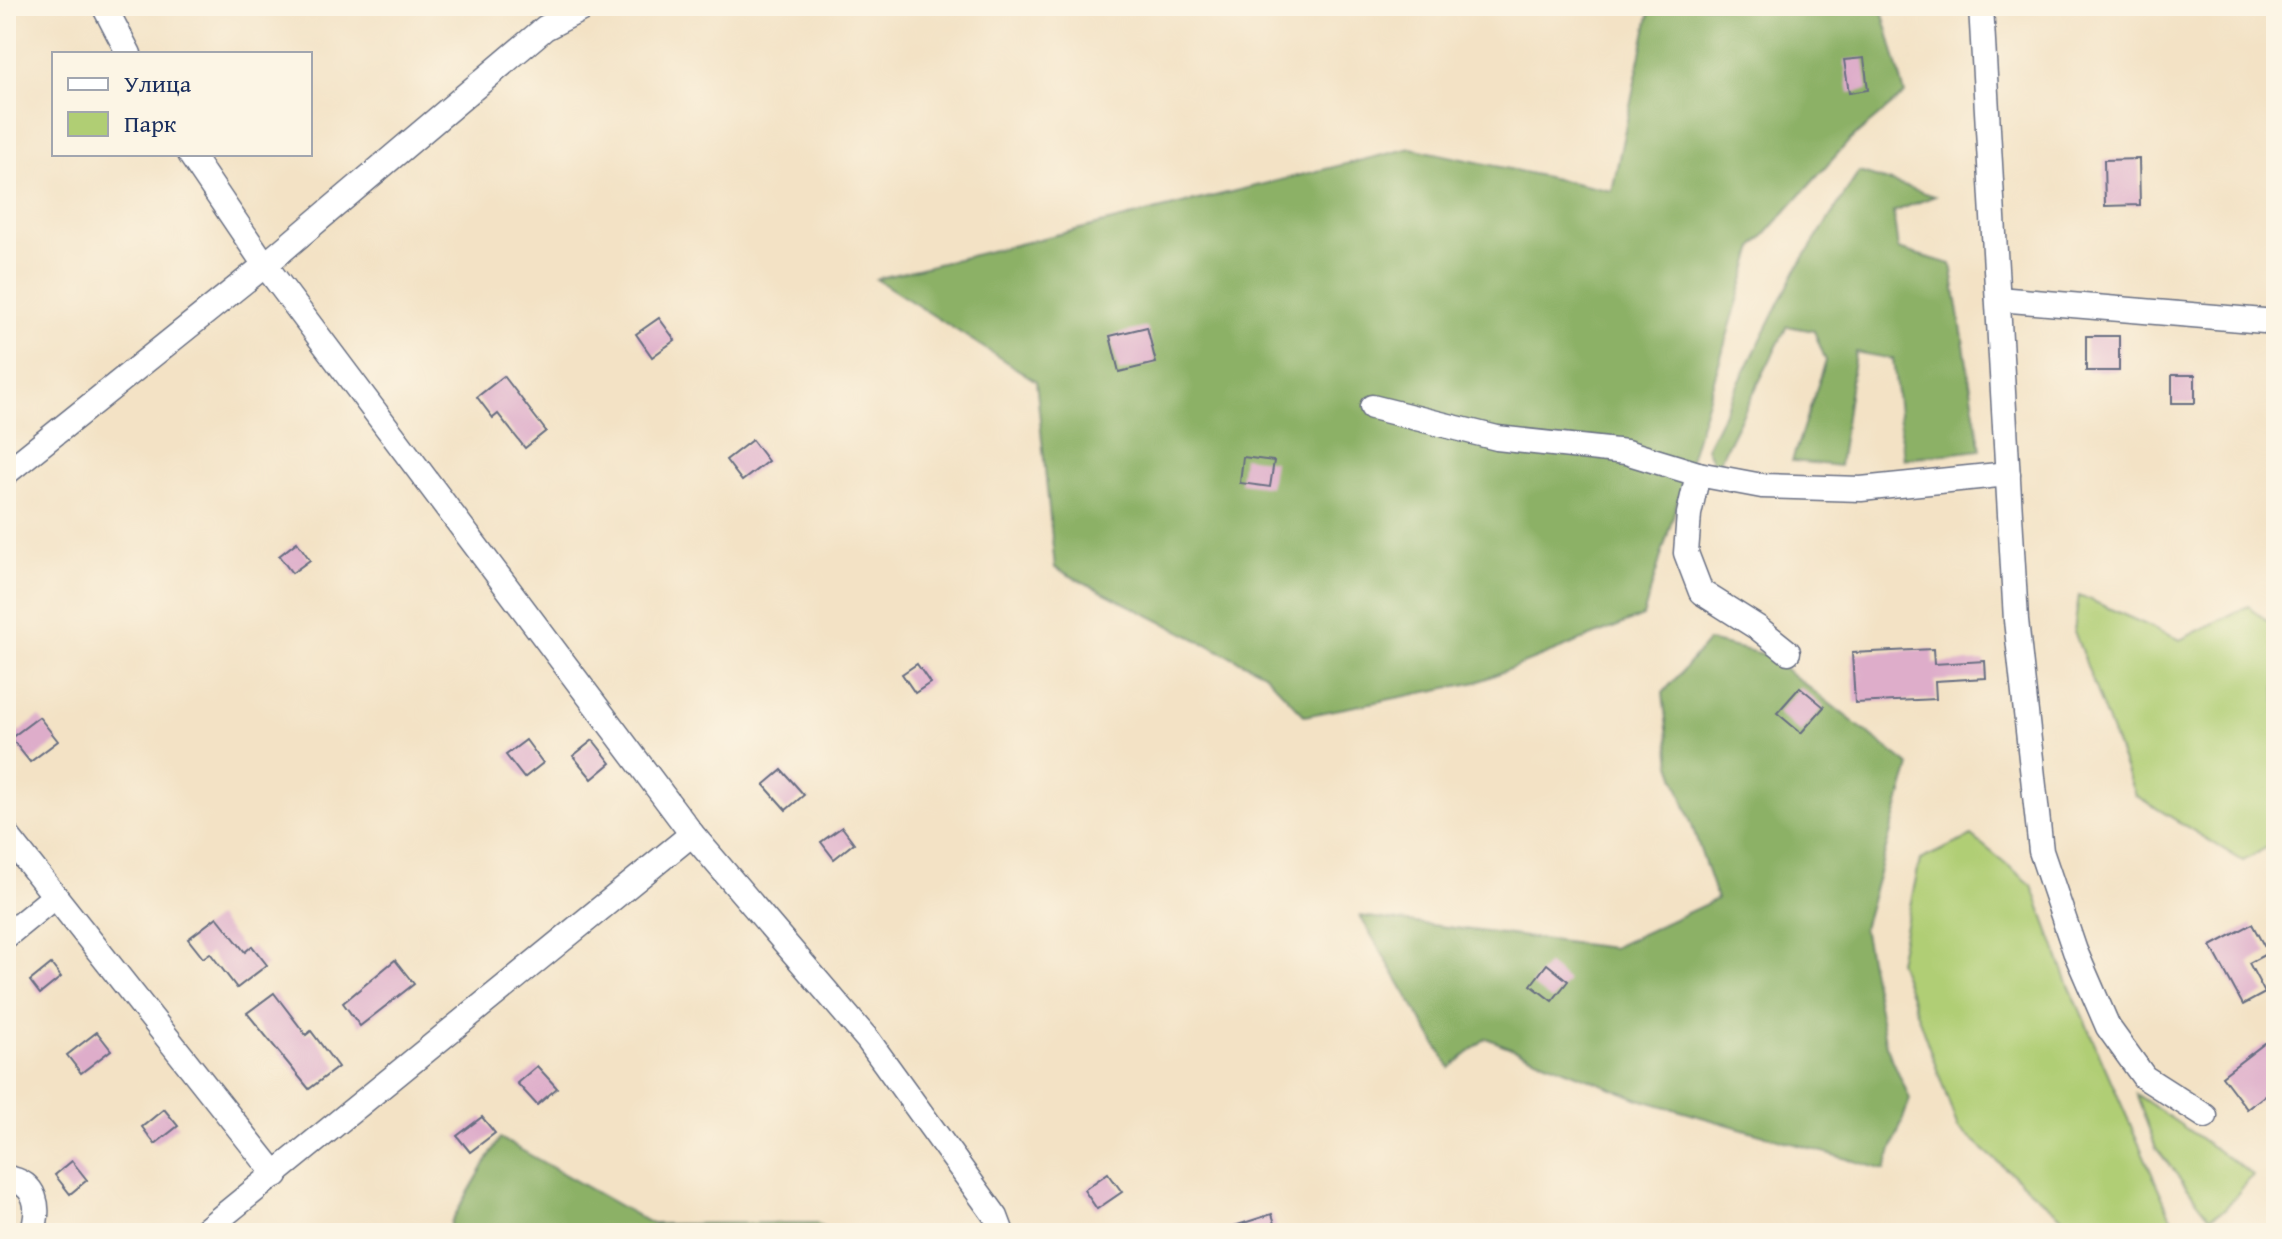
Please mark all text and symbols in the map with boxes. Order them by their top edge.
legend [52,52,312,156]
text: Улица [124,66,192,101]
text: Парк [124,106,177,141]

